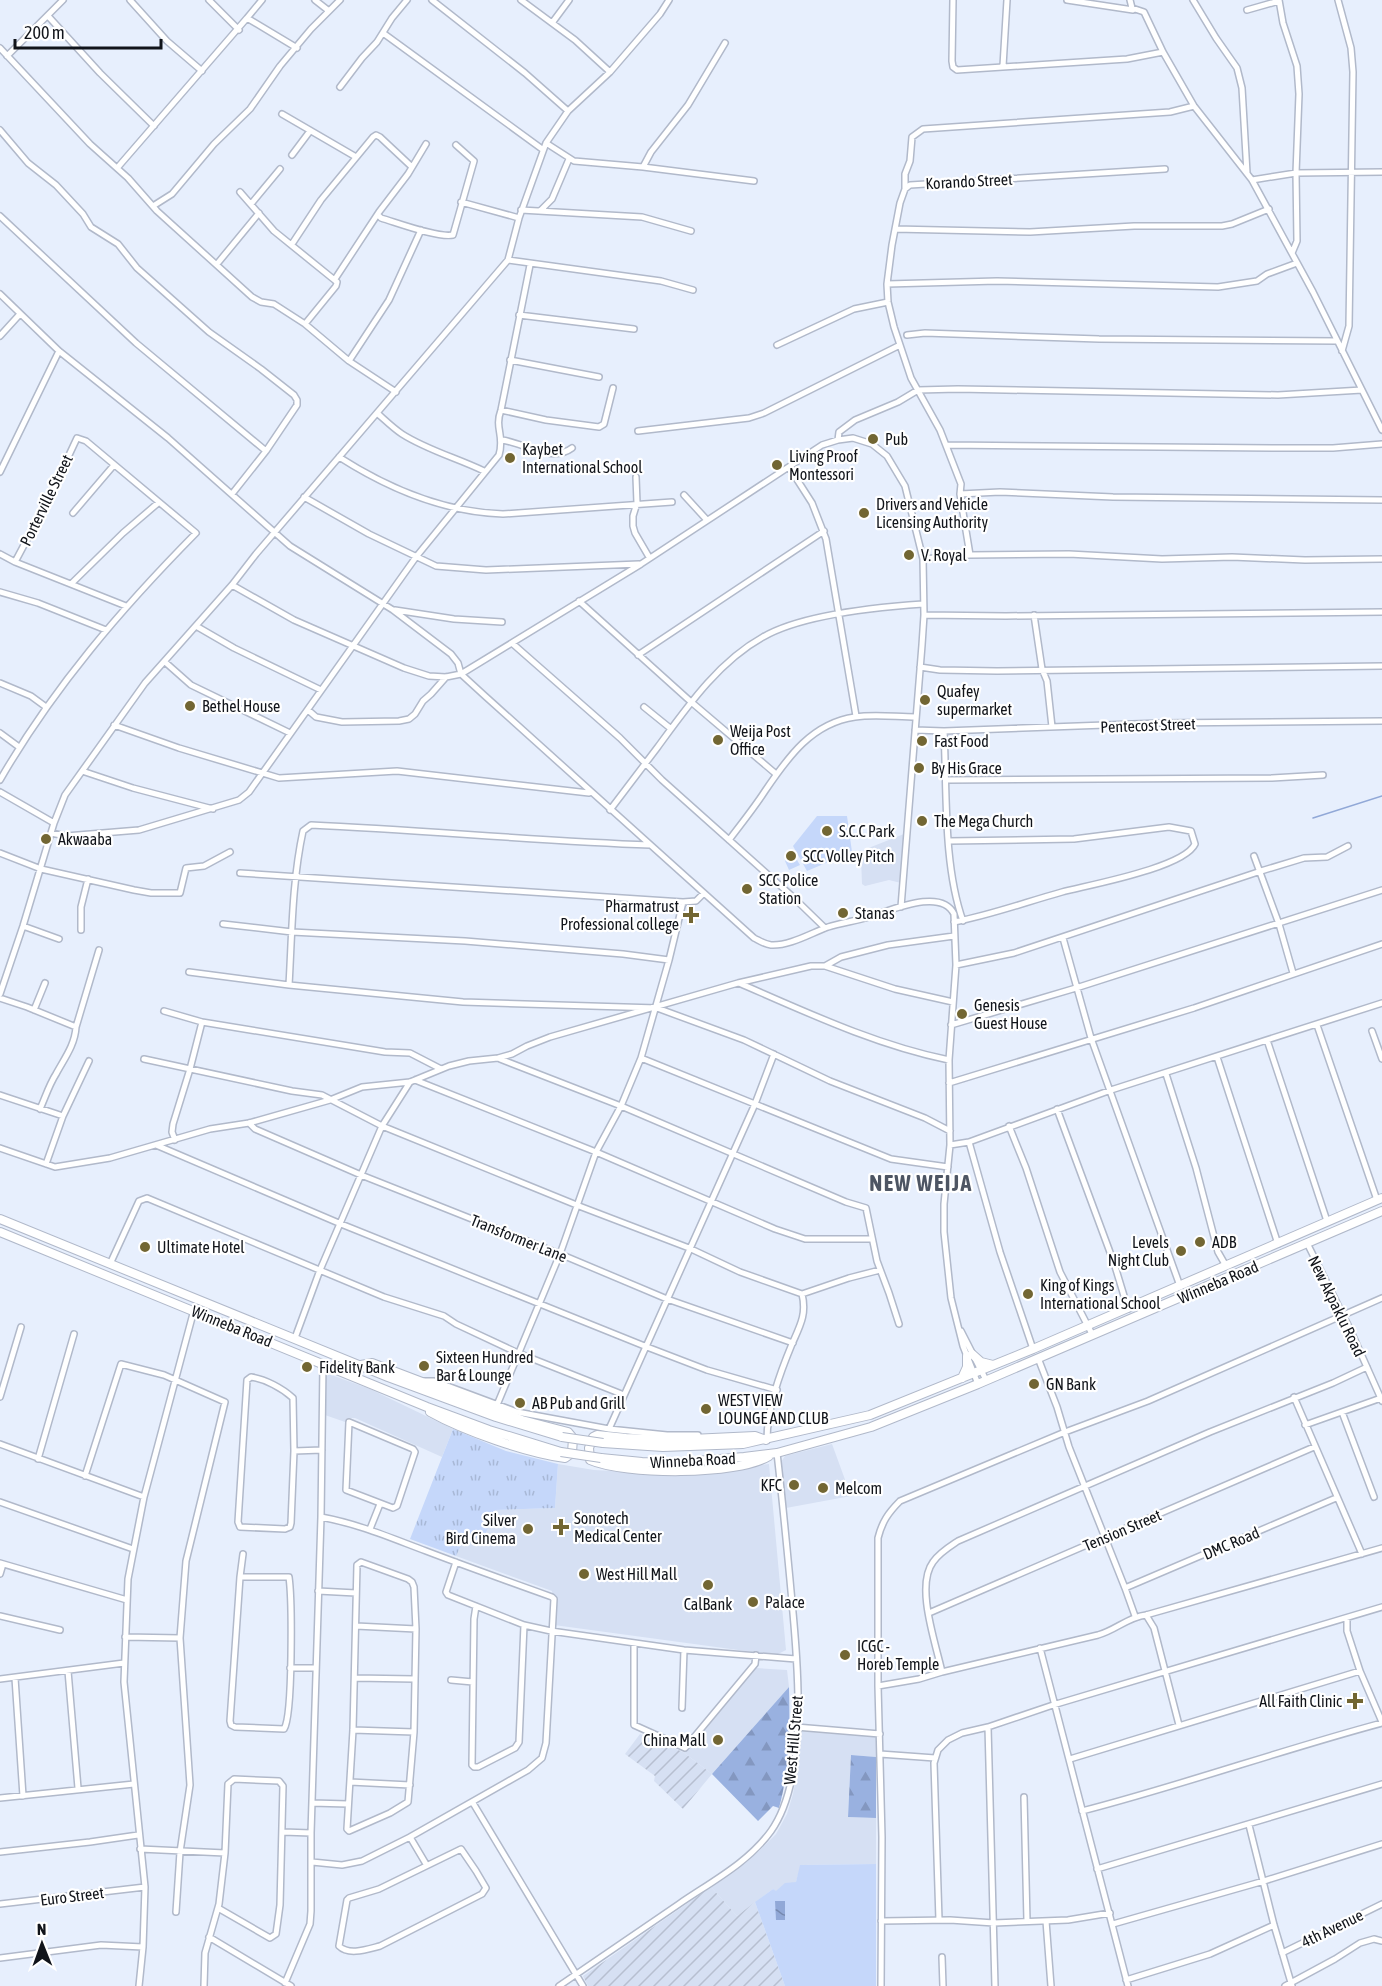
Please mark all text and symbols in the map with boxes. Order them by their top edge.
scale bar [15,12,160,50]
text: 200 m [24,22,65,43]
street label: Korando Street [925,170,1013,192]
place label: Pub [885,430,908,448]
marker: Pub [866,432,880,446]
place label: Kaybet International School [522,440,643,476]
place label: Living Proof Montessori [789,447,859,483]
street label: Porterville Street [16,451,76,549]
marker: Kaybet International School [503,451,517,465]
marker: Living Proof Montessori [770,458,784,472]
place label: Drivers and Vehicle Licensing Authority [876,495,988,532]
marker: Drivers and Vehicle Licensing Authority [857,506,871,520]
place label: V. Royal [921,546,967,565]
marker: V. Royal [902,548,916,562]
place label: Quafey supermarket [937,682,1013,719]
marker: Quafey supermarket [918,693,932,707]
place label: Bethel House [202,697,280,715]
marker: Bethel House [183,699,197,713]
street label: Pentecost Street [1100,714,1196,736]
place label: Weija Post Office [730,722,791,758]
place label: Fast Food [934,732,989,750]
marker: Weija Post Office [711,733,725,747]
marker: Fast Food [915,734,929,748]
place label: By His Grace [931,759,1002,778]
marker: By His Grace [912,761,926,775]
place label: The Mega Church [934,812,1033,831]
marker: The Mega Church [915,814,929,828]
place label: S.C.C Park [839,822,895,840]
marker: S.C.C Park [820,824,834,838]
place label: Akwaaba [58,830,112,848]
marker: Akwaaba [39,832,53,846]
place label: SCC Volley Pitch [803,847,894,866]
marker: SCC Volley Pitch [784,849,798,863]
place label: SCC Police Station [759,871,818,907]
marker: SCC Police Station [740,882,754,896]
place label: Pharmatrust Professional college [560,897,679,934]
place label: Stanas [855,904,895,922]
marker: Stanas [836,906,850,920]
marker: Pharmatrust Professional college [684,908,698,922]
place label: Genesis Guest House [974,996,1047,1032]
marker: Genesis Guest House [955,1007,969,1021]
district label: NEW WEIJA [869,1170,973,1196]
street label: Transformer Lane [468,1210,570,1266]
place label: Levels Night Club [1108,1233,1169,1270]
place label: ADB [1212,1233,1237,1251]
marker: ADB [1193,1235,1207,1249]
place label: Ultimate Hotel [157,1238,245,1256]
marker: Ultimate Hotel [138,1240,152,1254]
marker: Levels Night Club [1174,1244,1188,1258]
street label: New Akpaklu Road [1304,1253,1369,1360]
street label: Winneba Road [1175,1257,1261,1307]
place label: King of Kings International School [1040,1276,1161,1312]
marker: King of Kings International School [1021,1287,1035,1301]
street label: Winneba Road [189,1302,275,1350]
place label: Sixteen Hundred Bar & Lounge [436,1348,534,1385]
place label: Fidelity Bank [319,1358,395,1377]
marker: Sixteen Hundred Bar & Lounge [417,1359,431,1373]
marker: Fidelity Bank [300,1360,314,1374]
place label: GN Bank [1046,1375,1096,1393]
marker: GN Bank [1027,1377,1041,1391]
place label: WEST VIEW LOUNGE AND CLUB [718,1391,829,1427]
place label: AB Pub and Grill [532,1394,626,1412]
marker: AB Pub and Grill [513,1396,527,1410]
marker: WEST VIEW LOUNGE AND CLUB [699,1402,713,1416]
street label: Winneba Road [650,1449,736,1471]
place label: KFC [761,1476,782,1494]
marker: KFC [787,1478,801,1492]
place label: Melcom [835,1479,882,1497]
marker: Melcom [816,1481,830,1495]
street label: Tension Street [1080,1505,1164,1554]
place label: Sonotech Medical Center [574,1509,662,1545]
place label: Silver Bird Cinema [445,1511,516,1547]
marker: Sonotech Medical Center [552,1518,570,1536]
marker: Silver Bird Cinema [521,1522,535,1536]
street label: DMC Road [1200,1523,1262,1563]
place label: West Hill Mall [596,1565,678,1583]
marker: West Hill Mall [577,1567,591,1581]
marker: CalBank [701,1578,715,1592]
place label: Palace [765,1593,805,1611]
place label: CalBank [684,1595,732,1613]
marker: Palace [746,1595,760,1609]
place label: ICGC - Horeb Temple [857,1637,939,1674]
marker: ICGC - Horeb Temple [838,1648,852,1662]
place label: All Faith Clinic [1259,1692,1342,1710]
marker: All Faith Clinic [1346,1692,1364,1710]
street label: West Hill Street [780,1694,806,1785]
place label: China Mall [643,1731,707,1749]
marker: China Mall [711,1733,725,1747]
street label: Euro Street [39,1883,105,1909]
street label: 4th Avenue [1298,1905,1366,1951]
north arrow [12,1914,72,1974]
text: N [37,1920,47,1938]

